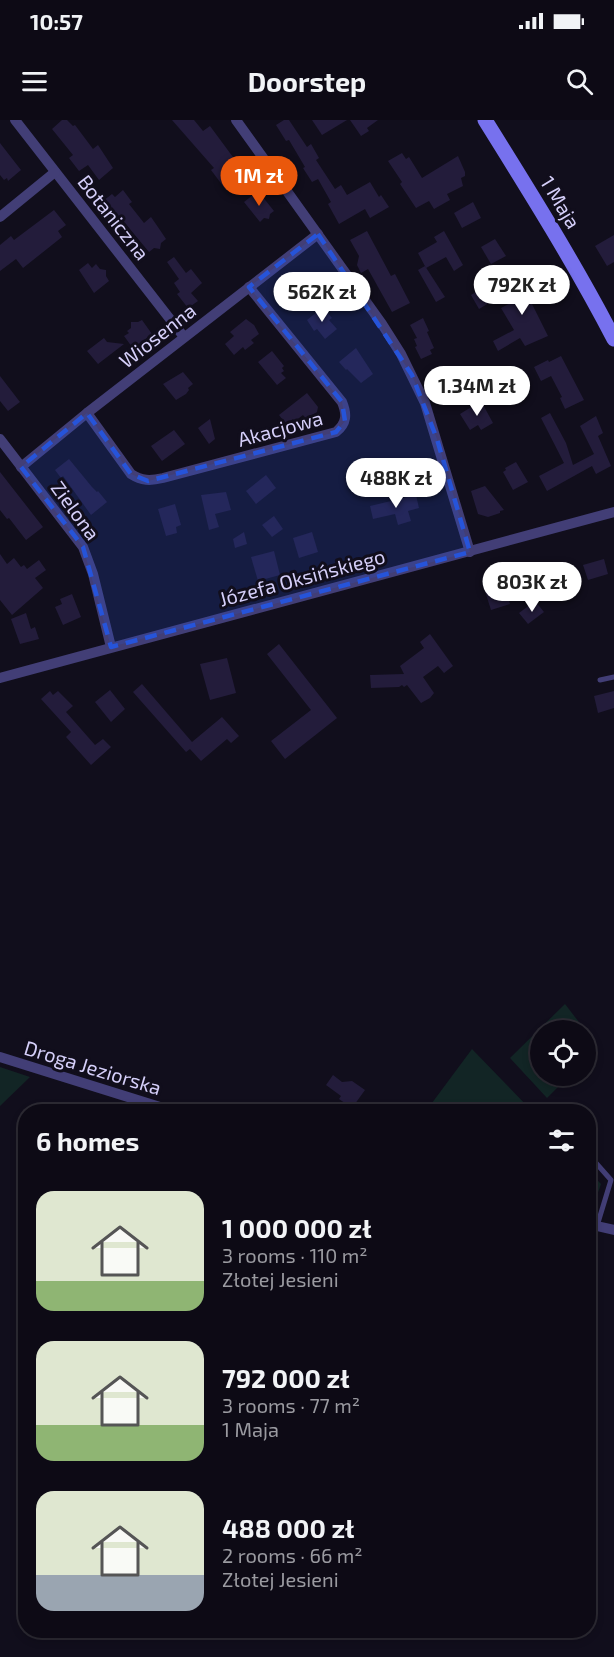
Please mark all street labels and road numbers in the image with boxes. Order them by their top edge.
street label: Botaniczna [73,170,155,264]
street label: 1 Maja [536,171,586,233]
street label: Wiosenna [114,298,200,372]
street label: Akacjowa [235,405,325,451]
street label: Zielona [47,476,105,544]
street label: Józefa Oksińskiego [216,543,388,611]
street label: Droga Jeziorska [22,1035,164,1099]

